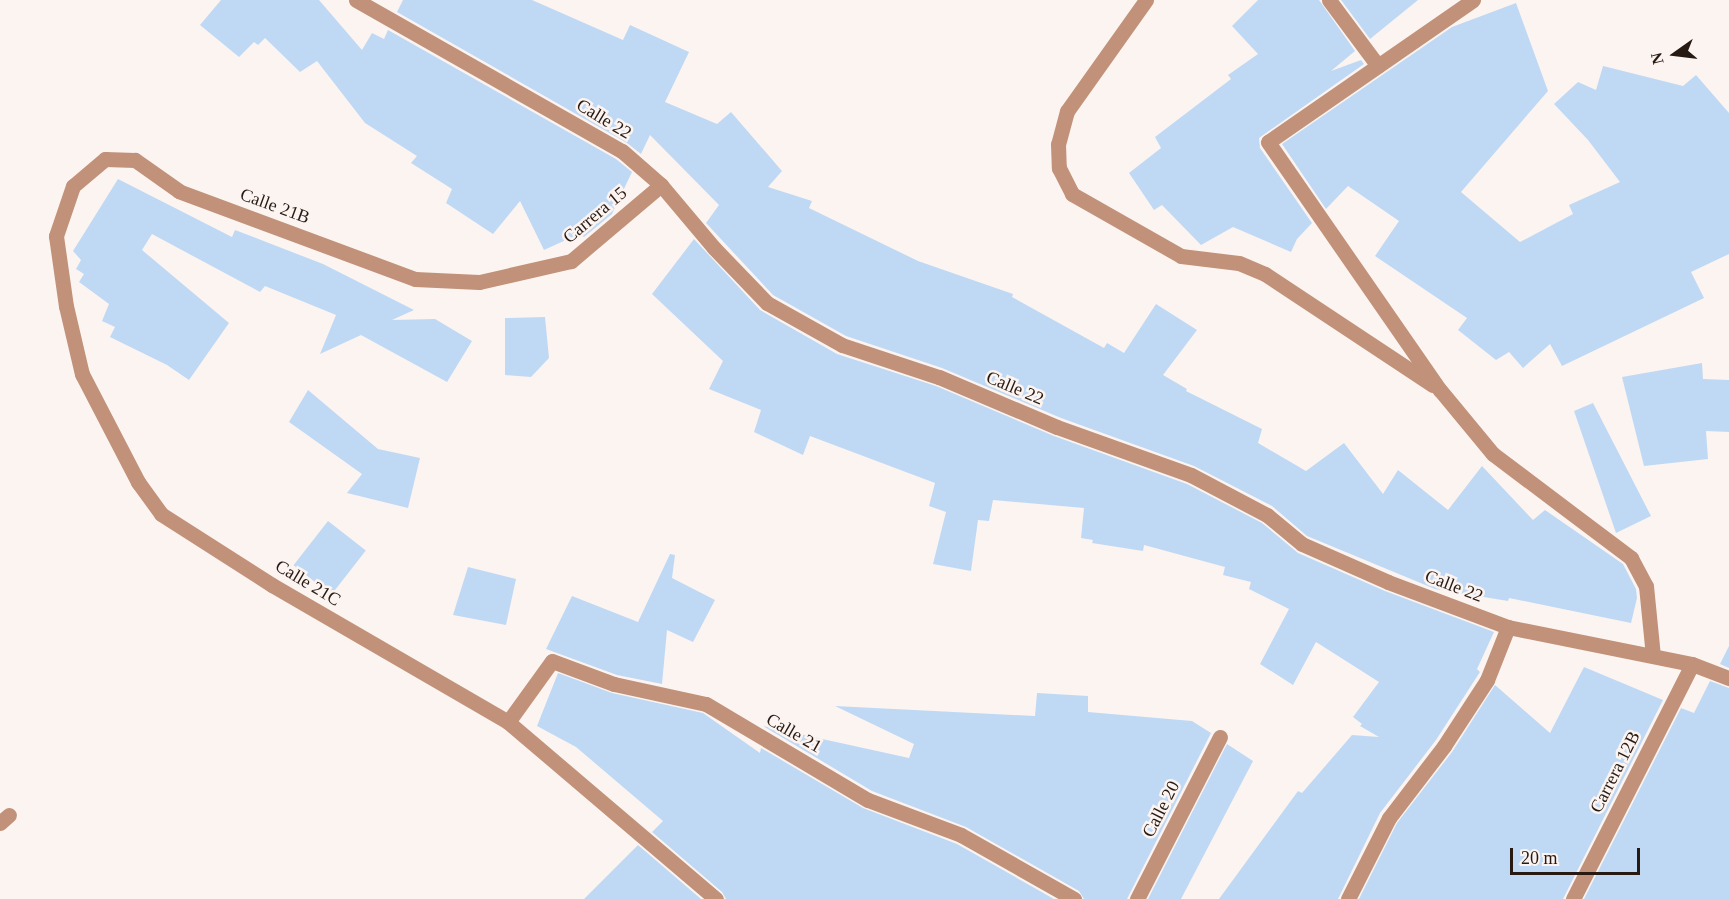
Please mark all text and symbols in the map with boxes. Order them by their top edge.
north arrow [1645,24,1705,84]
text: N [1647,51,1667,66]
street label: Calle 22 [573,94,635,144]
street label: Carrera 15 [559,182,631,248]
street label: Calle 21B [237,183,313,229]
street label: Calle 22 [983,366,1047,410]
street label: Calle 21C [271,555,345,611]
street label: Calle 22 [1422,565,1486,607]
street label: Calle 21 [762,709,826,757]
street label: Carrera 12B [1585,728,1645,816]
street label: Calle 20 [1138,777,1184,841]
scale bar [1513,836,1644,874]
text: 20 m [1521,848,1558,868]

